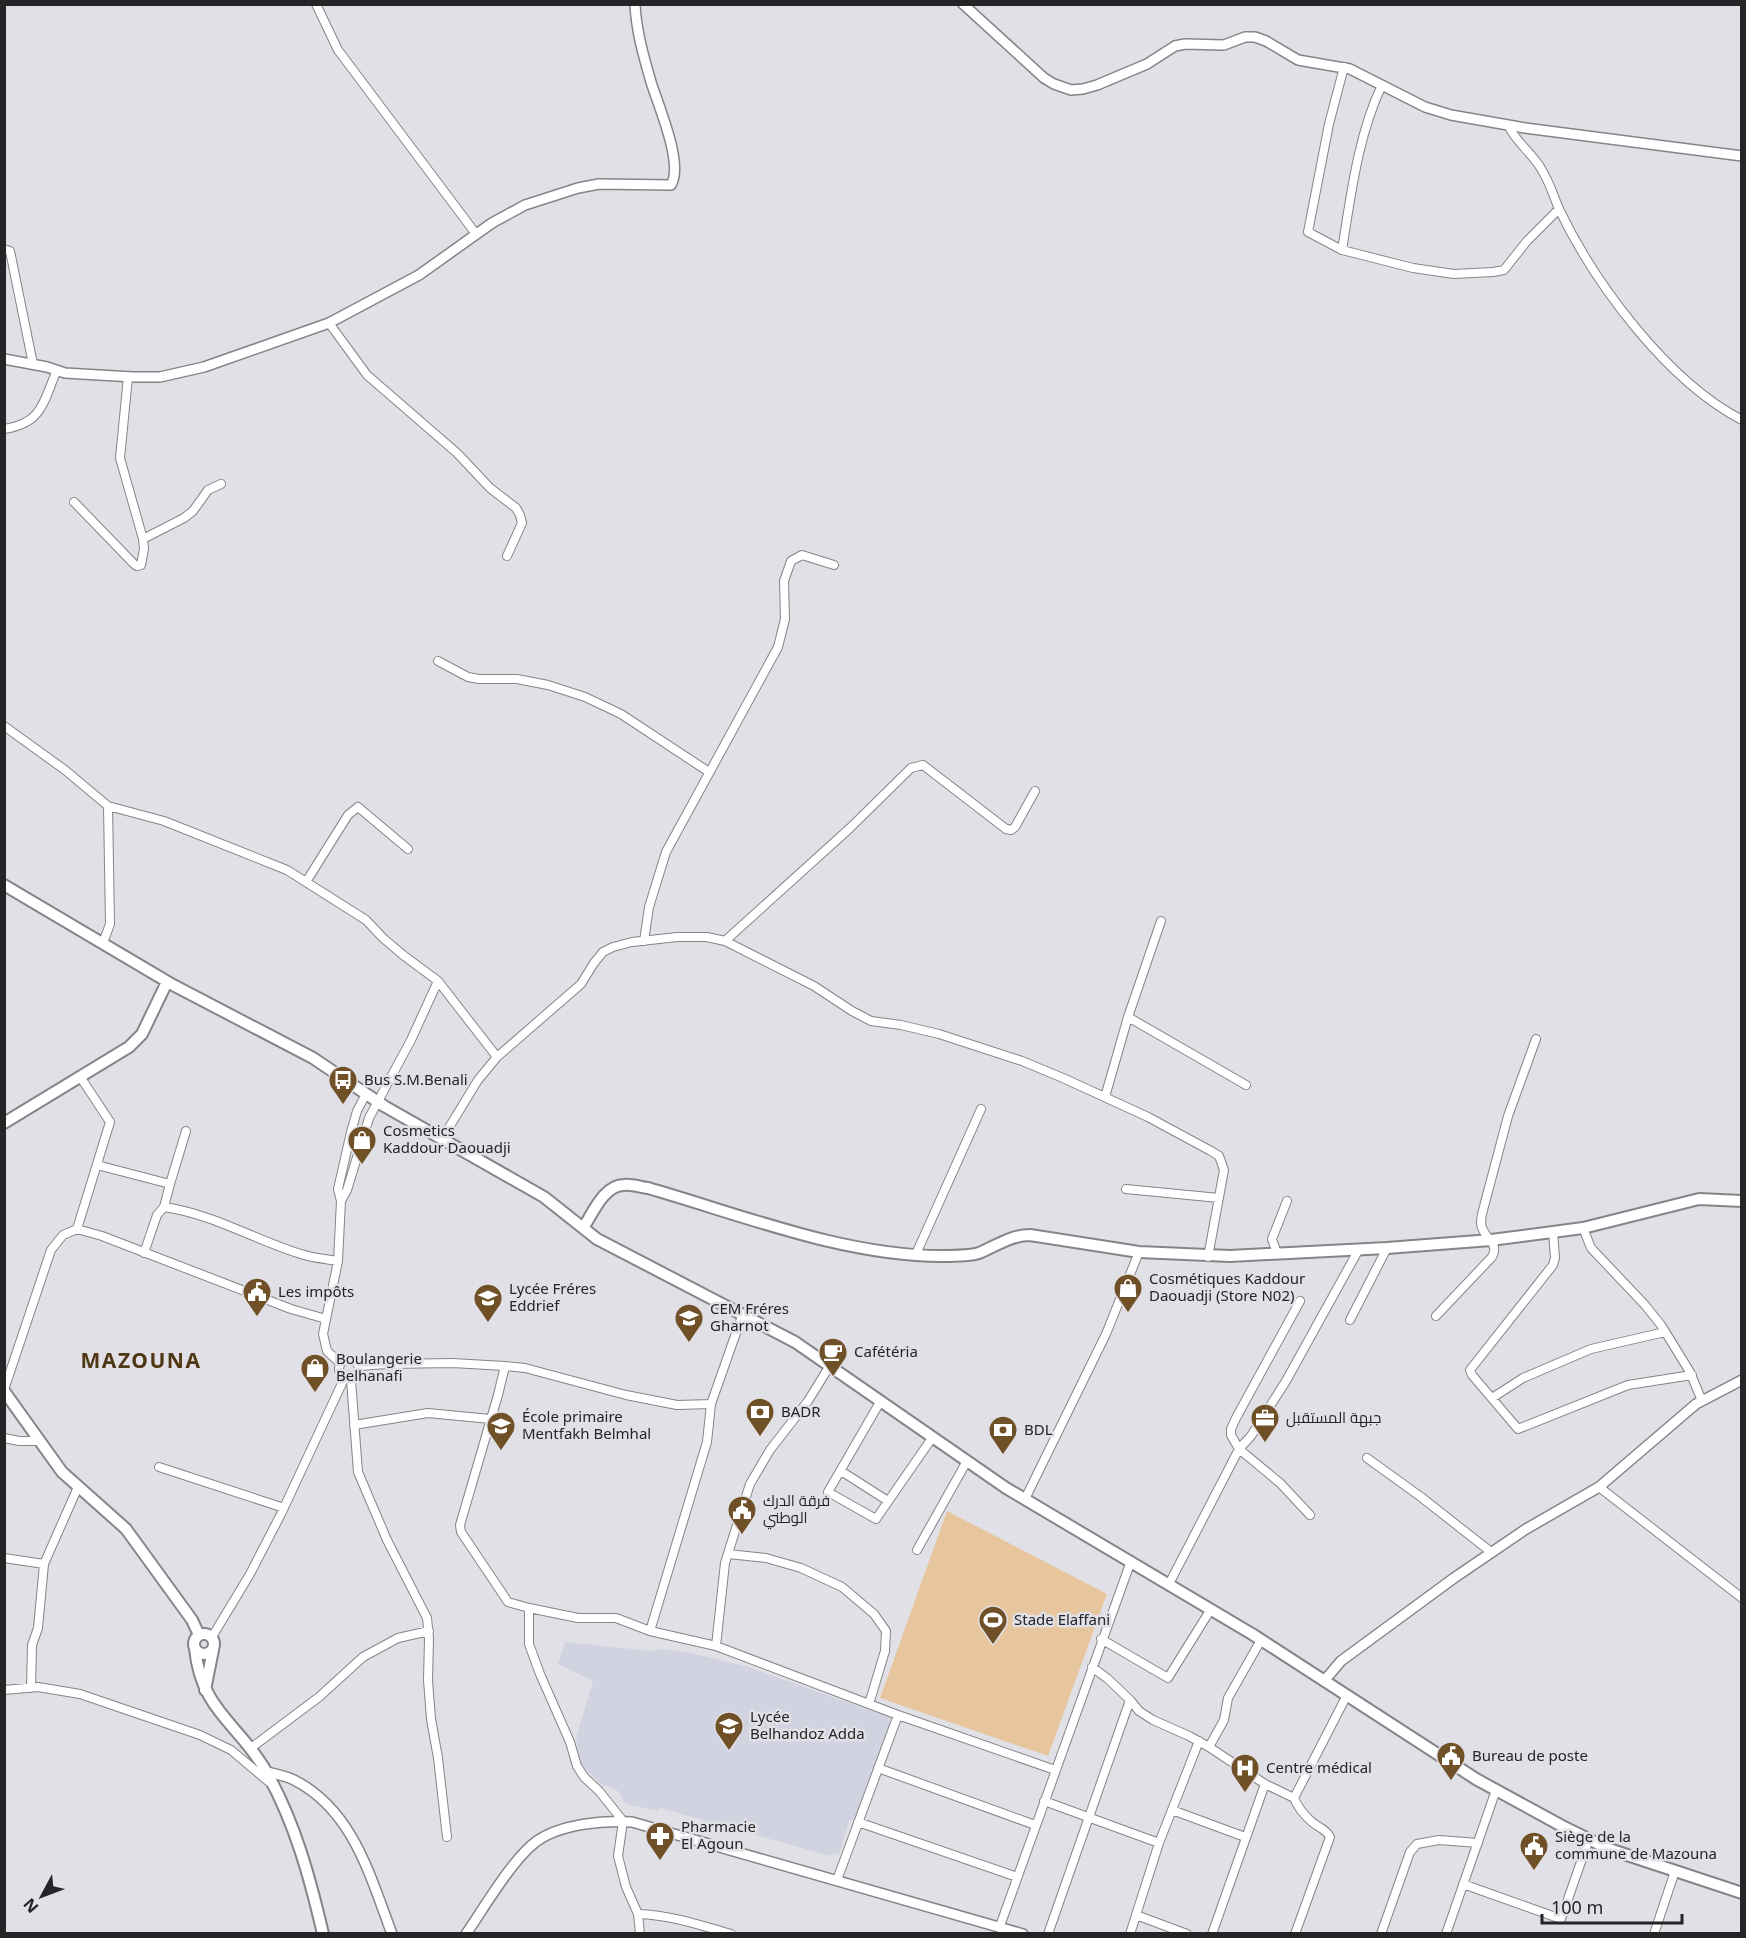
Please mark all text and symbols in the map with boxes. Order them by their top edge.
bus stop icon: Bus S.M.Benali [327,1064,359,1106]
place label: Bus S.M.Benali [364,1069,468,1089]
place label: Cosmetics Kaddour Daouadji [383,1120,511,1157]
shop icon: Cosmetics Kaddour Daouadji [346,1124,378,1166]
place label: Cosmétiques Kaddour Daouadji (Store N02) [1149,1268,1305,1305]
shop icon: Cosmétiques Kaddour Daouadji (Store N02) [1112,1272,1144,1314]
public building icon: Les impôts [241,1276,273,1318]
place label: Lycée Fréres Eddrief [509,1278,596,1315]
place label: Les impôts [278,1281,354,1301]
school or university icon: Lycée Fréres Eddrief [472,1282,504,1324]
place label: CEM Fréres Gharnot [710,1298,789,1335]
school or university icon: CEM Fréres Gharnot [673,1302,705,1344]
cafe icon: Cafétéria [817,1336,849,1378]
place label: Cafétéria [854,1341,918,1361]
district label: MAZOUNA [81,1346,201,1374]
place label: Boulangerie Belhanafi [336,1348,422,1385]
shop icon: Boulangerie Belhanafi [299,1352,331,1394]
bank icon: BADR [744,1396,776,1438]
place label: BADR [781,1401,821,1421]
office icon: جبهة المستقبل [1249,1402,1281,1444]
place label: École primaire Mentfakh Belmhal [522,1406,651,1443]
place label: جبهة المستقبل [1286,1407,1381,1428]
school or university icon: École primaire Mentfakh Belmhal [485,1410,517,1452]
bank icon: BDL [987,1414,1019,1456]
place label: BDL [1024,1419,1053,1439]
place label: فرقة الدرك الوطني [763,1490,830,1530]
public building icon: فرقة الدرك الوطني [726,1494,758,1536]
sports icon: Stade Elaffani [977,1604,1009,1646]
place label: Stade Elaffani [1014,1609,1110,1629]
place label: Lycée Belhandoz Adda [750,1706,865,1743]
school or university icon: Lycée Belhandoz Adda [713,1710,745,1752]
public building icon: Bureau de poste [1435,1740,1467,1782]
place label: Bureau de poste [1472,1745,1588,1765]
hospital icon: Centre médical [1229,1752,1261,1794]
place label: Centre médical [1266,1757,1372,1777]
place label: Pharmacie El Agoun [681,1816,756,1853]
pharmacy icon: Pharmacie El Agoun [644,1820,676,1862]
place label: Siège de la commune de Mazouna [1555,1826,1717,1863]
public building icon: Siège de la commune de Mazouna [1518,1830,1550,1872]
north arrow [12,1866,72,1926]
scale bar [1542,1887,1682,1925]
text: N [18,1894,43,1918]
text: 100 m [1551,1895,1603,1919]

